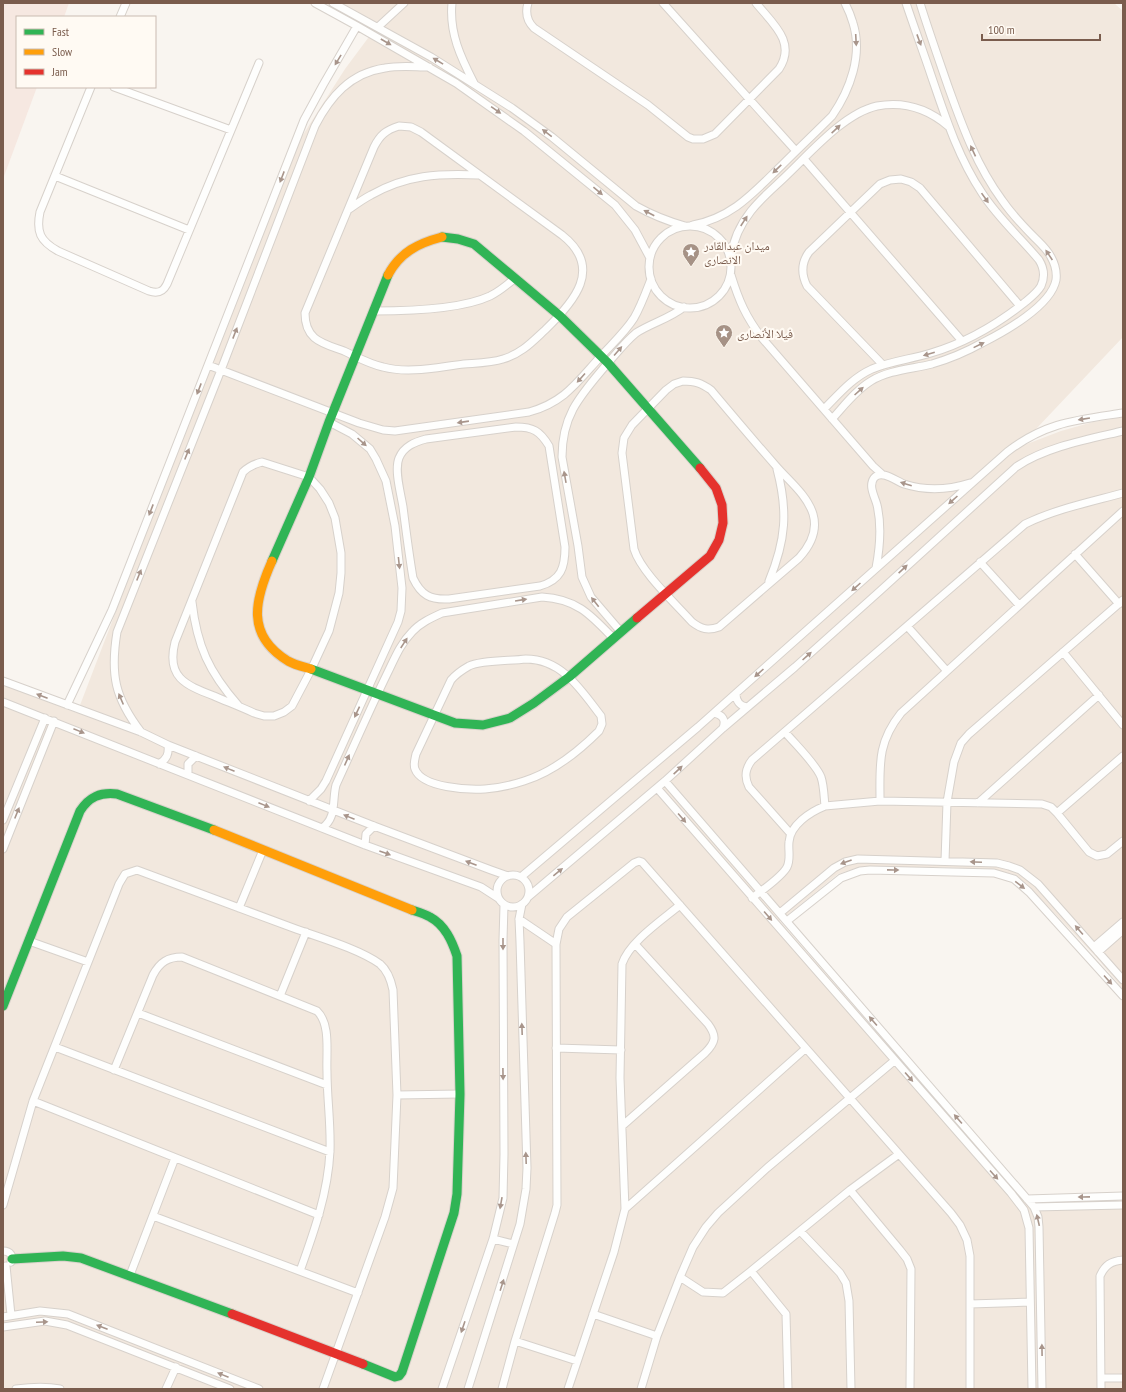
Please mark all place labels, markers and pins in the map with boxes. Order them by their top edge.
place label: ميدان عبدالقادر الانصارى [703,238,770,267]
place icon: ميدان عبدالقادر الانصارى [681,242,701,267]
place icon: فيلا الأنصارى [714,323,734,348]
place label: فيلا الأنصارى [737,326,793,341]

